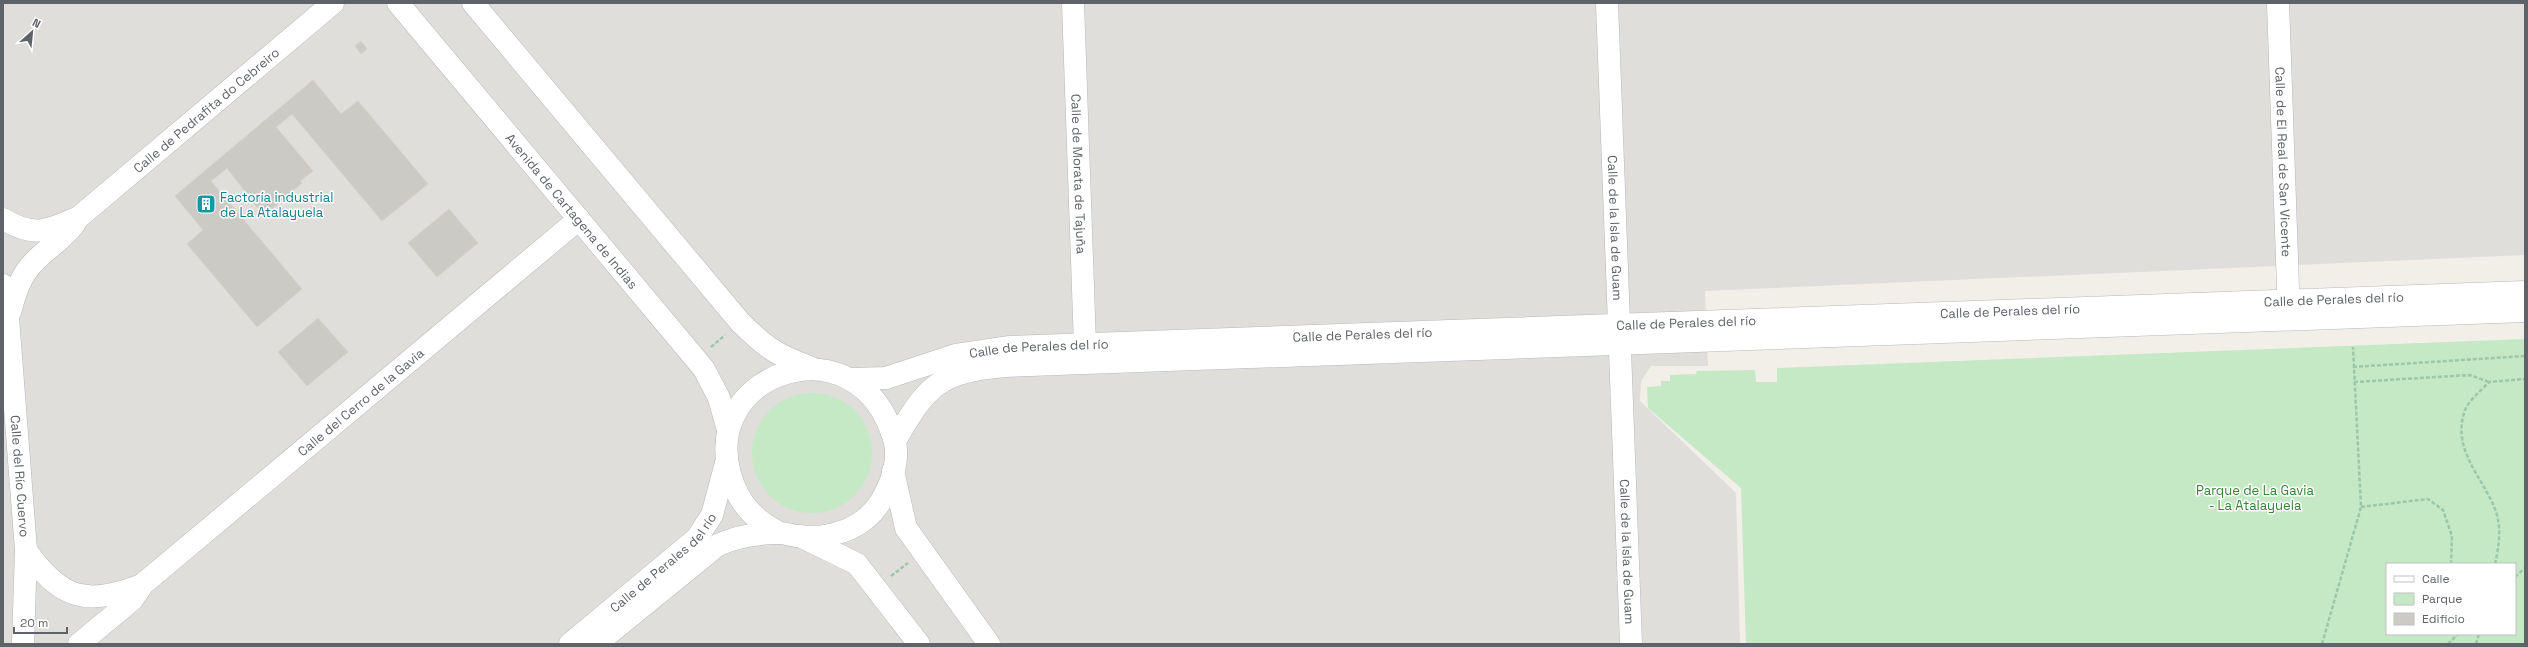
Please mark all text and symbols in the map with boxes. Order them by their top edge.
north arrow [12,12,52,52]
text: N [30,15,43,31]
street label: Calle de Pedrafita do Cebreiro [130,44,283,177]
street label: Calle de El Real de San Vicente [2271,66,2295,257]
street label: Calle de Morata de Tajuña [1067,94,1090,255]
street label: Avenida de Cartagena de Indias [502,130,641,293]
street label: Calle de la Isla de Guam [1604,155,1626,301]
place label: Factoría industrial de La Atalayuela [220,189,333,221]
building icon: Factoría industrial de La Atalayuela [195,193,217,215]
street label: Calle de Perales del río [2264,288,2404,310]
street label: Calle de Perales del río [1940,300,2080,322]
street label: Calle de Perales del río [1616,312,1757,334]
street label: Calle de Perales del río [1292,324,1433,346]
street label: Calle de Perales del río [968,335,1109,362]
street label: Calle del Cerro de la Gavia [294,344,428,460]
street label: Calle del Río Cuervo [7,415,33,538]
street label: Calle de la Isla de Guam [1616,479,1638,625]
park label: Parque de La Gavia - La Atalayuela [2196,482,2314,514]
street label: Calle de Perales del río [606,510,720,616]
legend [2386,563,2516,635]
text: Calle [2422,571,2450,587]
text: Parque [2422,591,2462,607]
scale bar [14,609,67,635]
text: Edificio [2422,611,2465,627]
text: 20 m [20,615,48,631]

